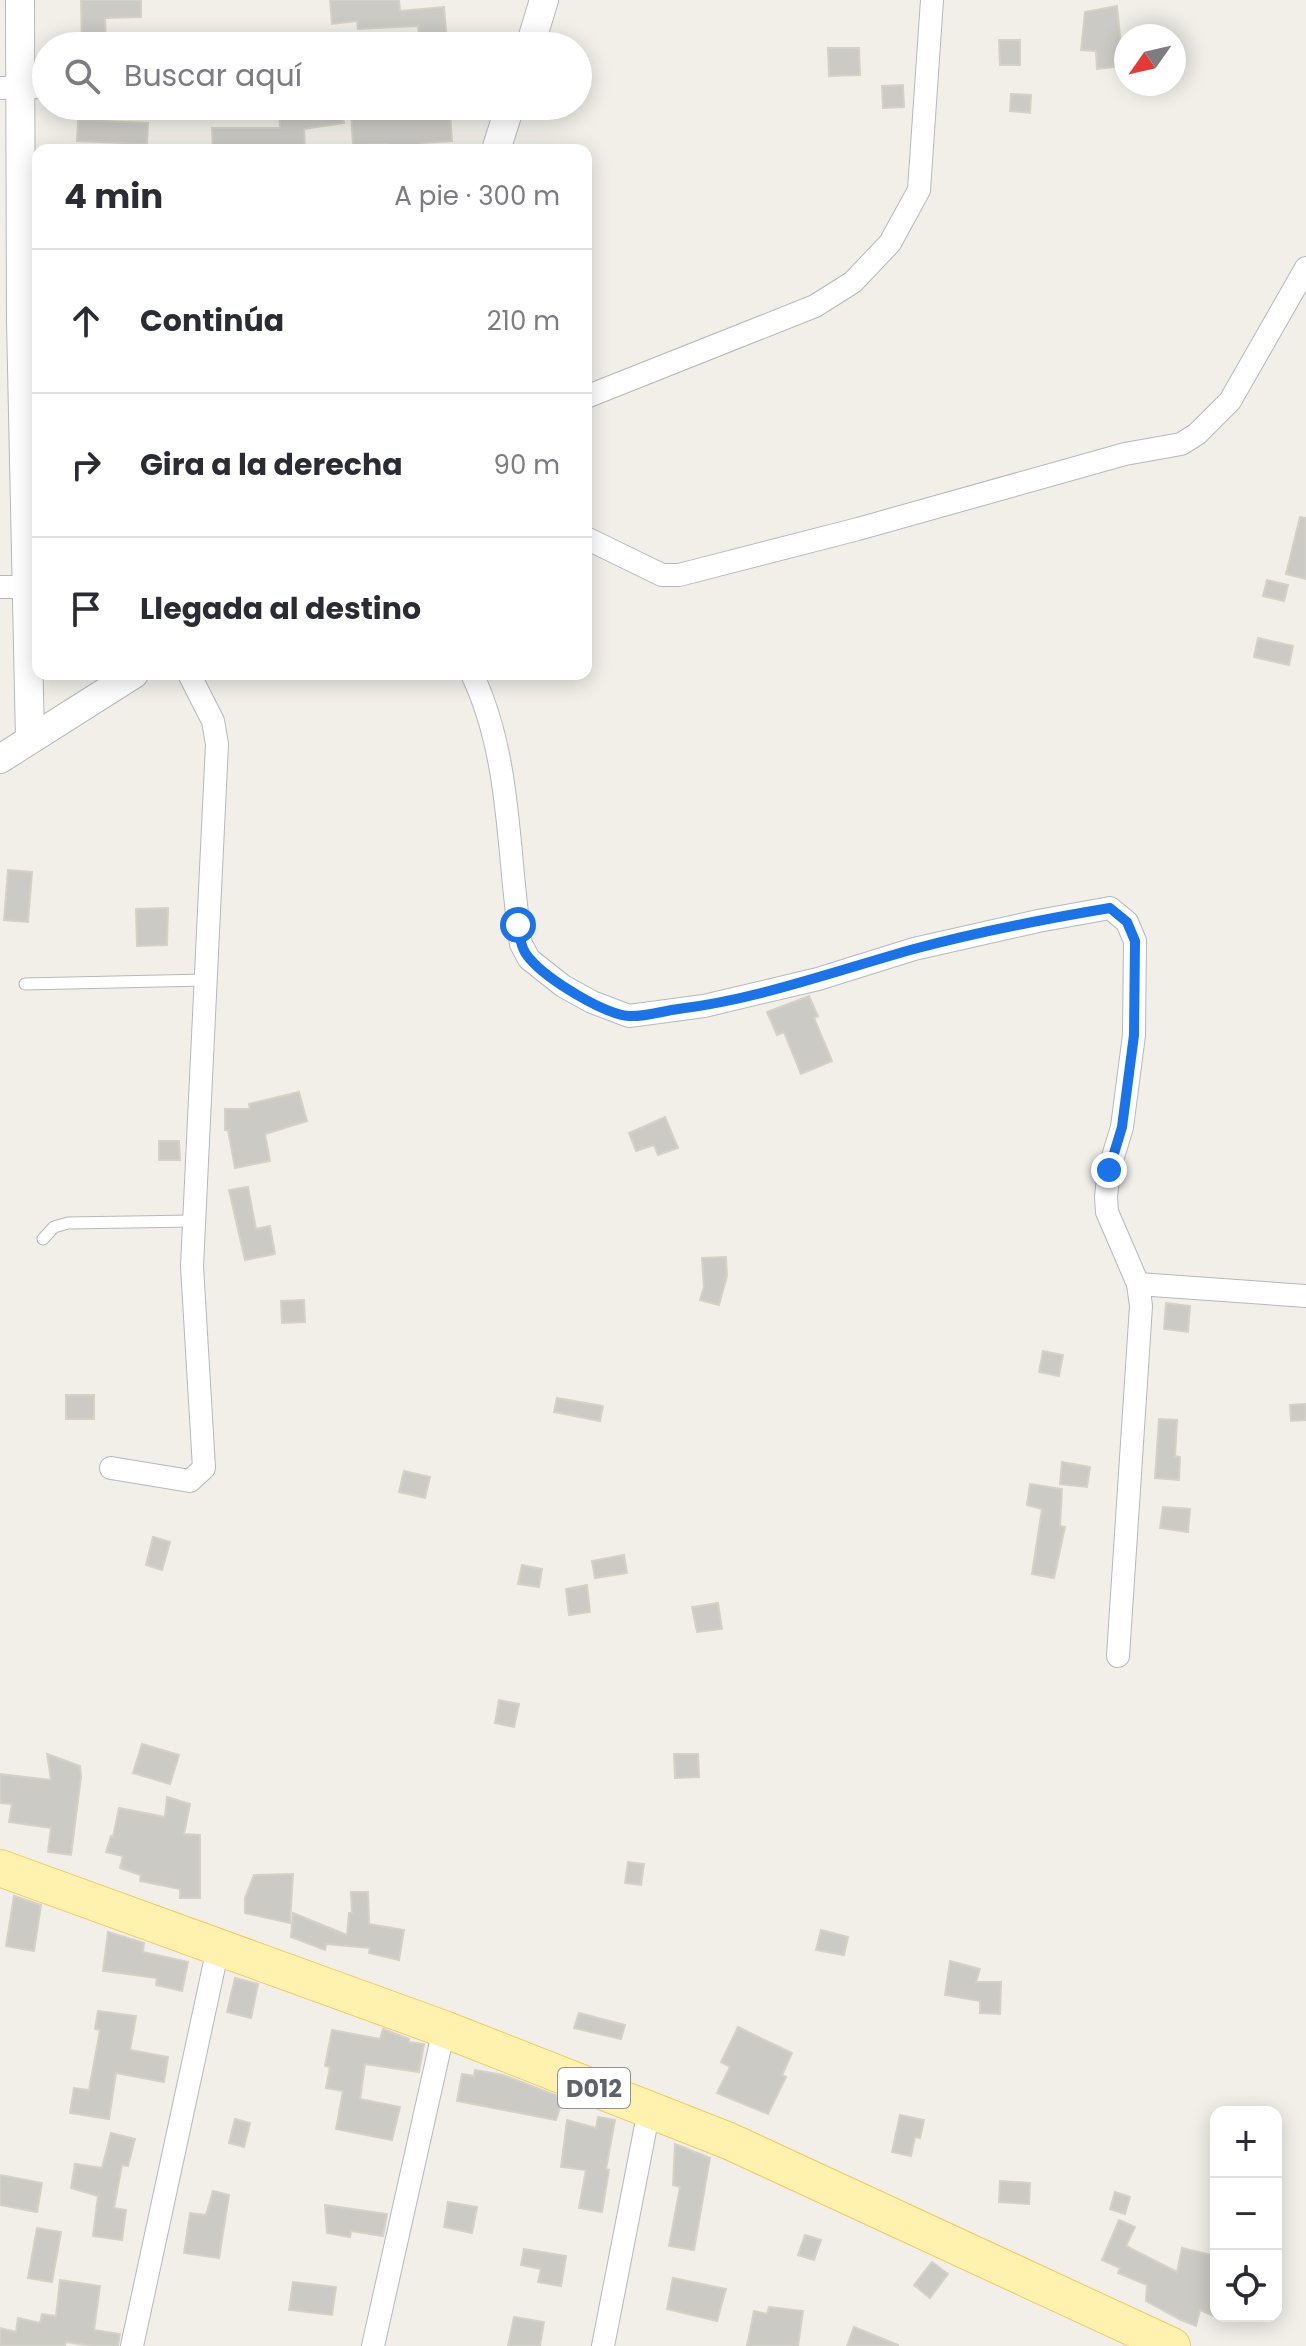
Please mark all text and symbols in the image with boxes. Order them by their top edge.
north arrow [1114,24,1186,96]
search box [32,32,592,120]
icon: search [60,54,104,98]
text: Buscar aquí [124,54,302,97]
text: 4 min [64,172,163,220]
text: A pie · 300 m [394,178,560,214]
icon: ahead [64,299,108,343]
text: Continúa [140,299,284,342]
text: 210 m [487,303,560,339]
icon: right [64,443,108,487]
text: Gira a la derecha [140,443,403,486]
text: 90 m [494,447,560,483]
icon: arrive [64,587,108,631]
text: Llegada al destino [140,587,421,630]
route start [500,907,536,943]
route end [1091,1152,1127,1188]
road number: D012 [558,2068,630,2108]
map controls [1210,2106,1282,2322]
button: + [1210,2106,1282,2178]
button: − [1210,2178,1282,2250]
button: locate [1210,2250,1282,2322]

